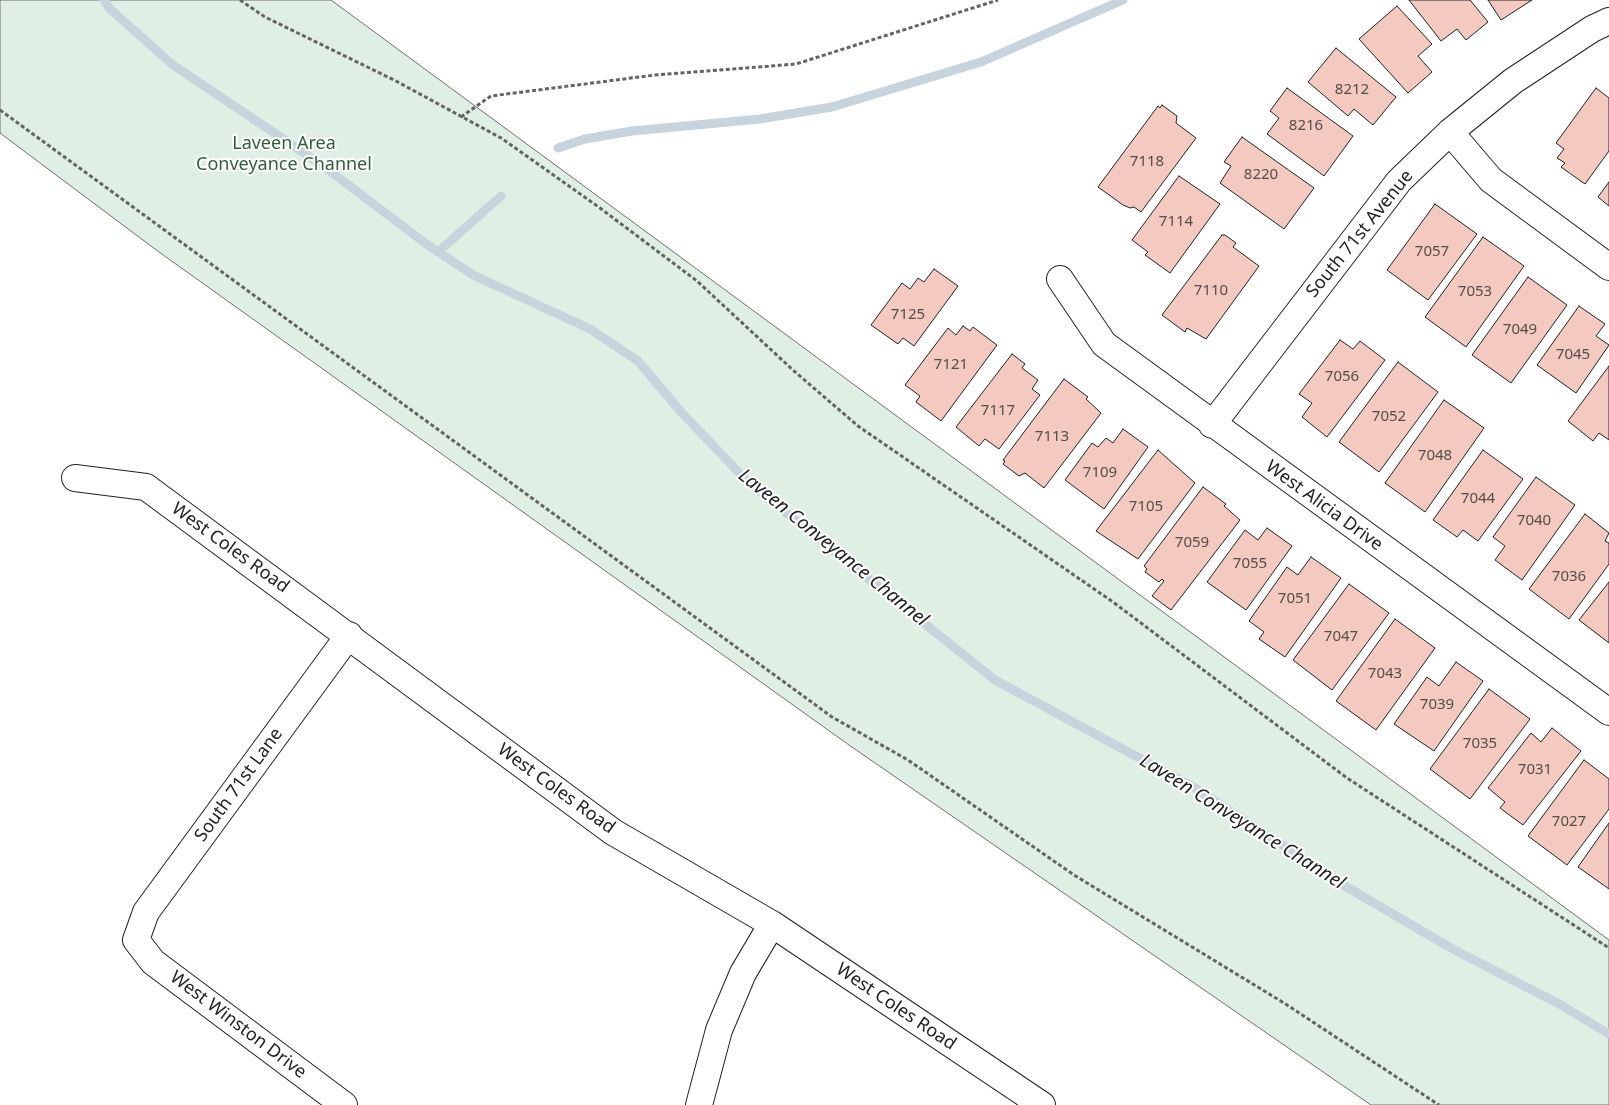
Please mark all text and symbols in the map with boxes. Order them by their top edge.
house number: 8212 [1335,81,1369,99]
house number: 8216 [1289,117,1323,135]
park label: Laveen Area Conveyance Channel [196,133,372,176]
house number: 7118 [1130,153,1164,171]
house number: 8220 [1244,166,1278,184]
street label: South 71st Avenue [1302,166,1418,302]
house number: 7114 [1159,213,1193,231]
house number: 7057 [1415,243,1449,261]
house number: 7110 [1194,282,1228,300]
house number: 7053 [1458,283,1492,301]
house number: 7125 [891,306,925,324]
house number: 7049 [1503,321,1537,339]
house number: 7045 [1556,346,1590,364]
house number: 7121 [934,356,968,374]
house number: 7056 [1325,368,1359,386]
house number: 7117 [981,402,1015,420]
house number: 7052 [1372,408,1406,426]
house number: 7113 [1035,428,1069,446]
house number: 7048 [1418,447,1452,465]
street label: West Alicia Drive [1261,456,1387,556]
water label: Laveen Conveyance Channel [734,464,932,632]
house number: 7109 [1083,464,1117,482]
house number: 7044 [1461,490,1495,508]
street label: West Coles Road [167,498,293,598]
house number: 7105 [1129,498,1163,516]
house number: 7040 [1517,512,1551,530]
house number: 7059 [1175,534,1209,552]
house number: 7055 [1233,555,1267,573]
house number: 7036 [1552,568,1586,586]
house number: 7051 [1278,590,1312,608]
house number: 7047 [1324,628,1358,646]
house number: 7043 [1368,665,1402,683]
house number: 7039 [1420,696,1454,714]
street label: South 71st Lane [190,724,288,846]
house number: 7035 [1463,735,1497,753]
street label: West Coles Road [493,739,619,839]
water label: Laveen Conveyance Channel [1135,749,1349,895]
house number: 7031 [1518,761,1552,779]
house number: 7027 [1552,813,1586,831]
street label: West Coles Road [832,959,960,1055]
street label: West Winston Drive [166,967,310,1083]

